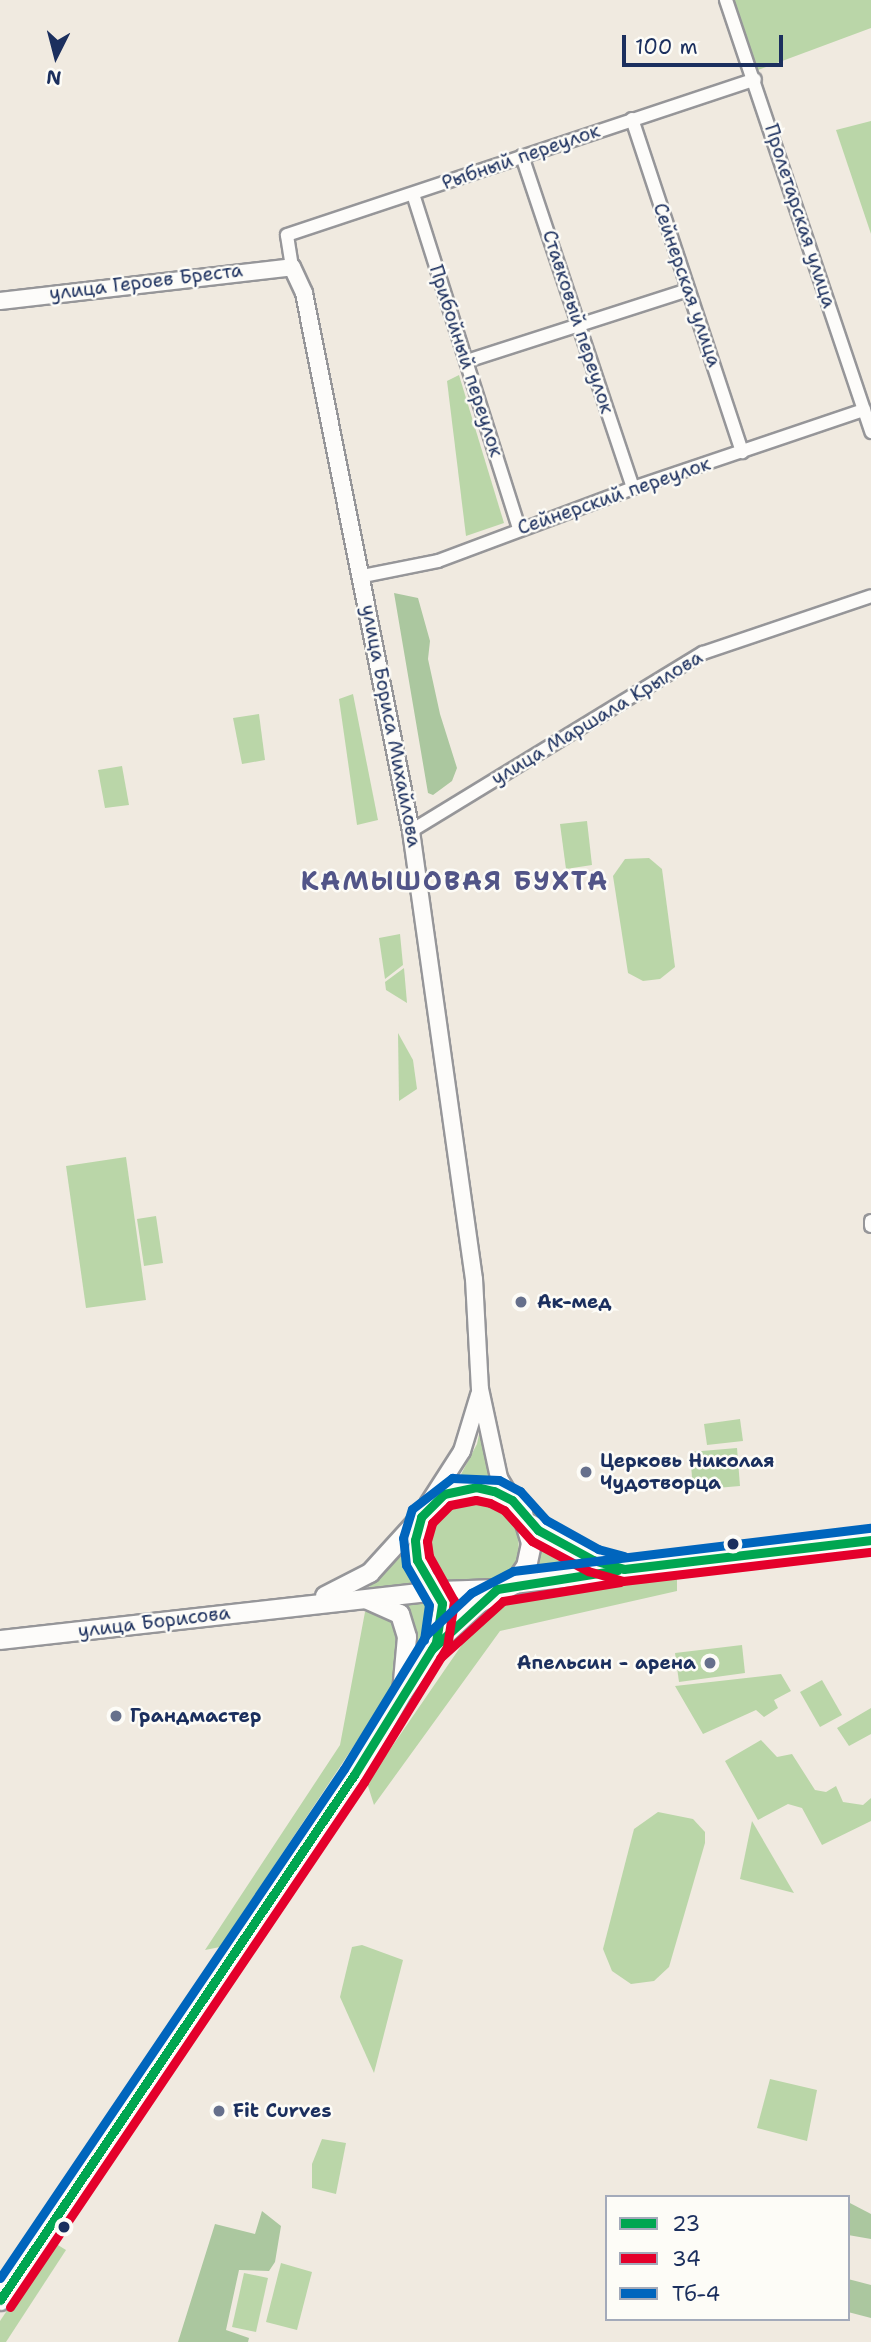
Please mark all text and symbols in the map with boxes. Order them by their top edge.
north arrow [21,21,91,91]
scale bar [626,21,787,65]
text: 100 m [635,33,698,61]
text: N [45,64,63,91]
street label: Рыбный переулок [439,119,603,195]
street label: Пролетарская улица [759,121,841,311]
street label: Сейнерская улица [648,200,726,370]
street label: Ставковый переулок [538,227,618,417]
street label: улица Героев Бреста [48,259,244,305]
street label: Прибойный переулок [424,262,508,460]
street label: Сейнерский переулок [515,452,713,540]
street label: улица Бориса Михайлова [356,603,426,849]
street label: улица Маршала Крылова [487,646,707,790]
district label: КАМЫШОВАЯ БУХТА [303,865,607,897]
place label: Ак-мед [537,1291,611,1313]
marker: Ак-мед [511,1292,531,1312]
place label: Церковь Николая Чудотворца [600,1450,774,1494]
marker: Церковь Николая Чудотворца [578,1464,594,1480]
unlabelled marker [726,1537,740,1551]
street label: улица Борисова [77,1601,231,1643]
place label: Апельсин - арена [517,1652,696,1674]
marker: Апельсин - арена [702,1655,718,1671]
place label: Грандмастер [130,1705,261,1727]
marker: Грандмастер [108,1708,124,1724]
place label: Fit Curves [233,2100,331,2122]
marker: Fit Curves [211,2103,227,2119]
legend [605,2195,850,2321]
text: 23 [672,2210,700,2238]
unlabelled marker [57,2220,71,2234]
text: 34 [672,2245,701,2273]
text: Тб-4 [672,2280,720,2308]

